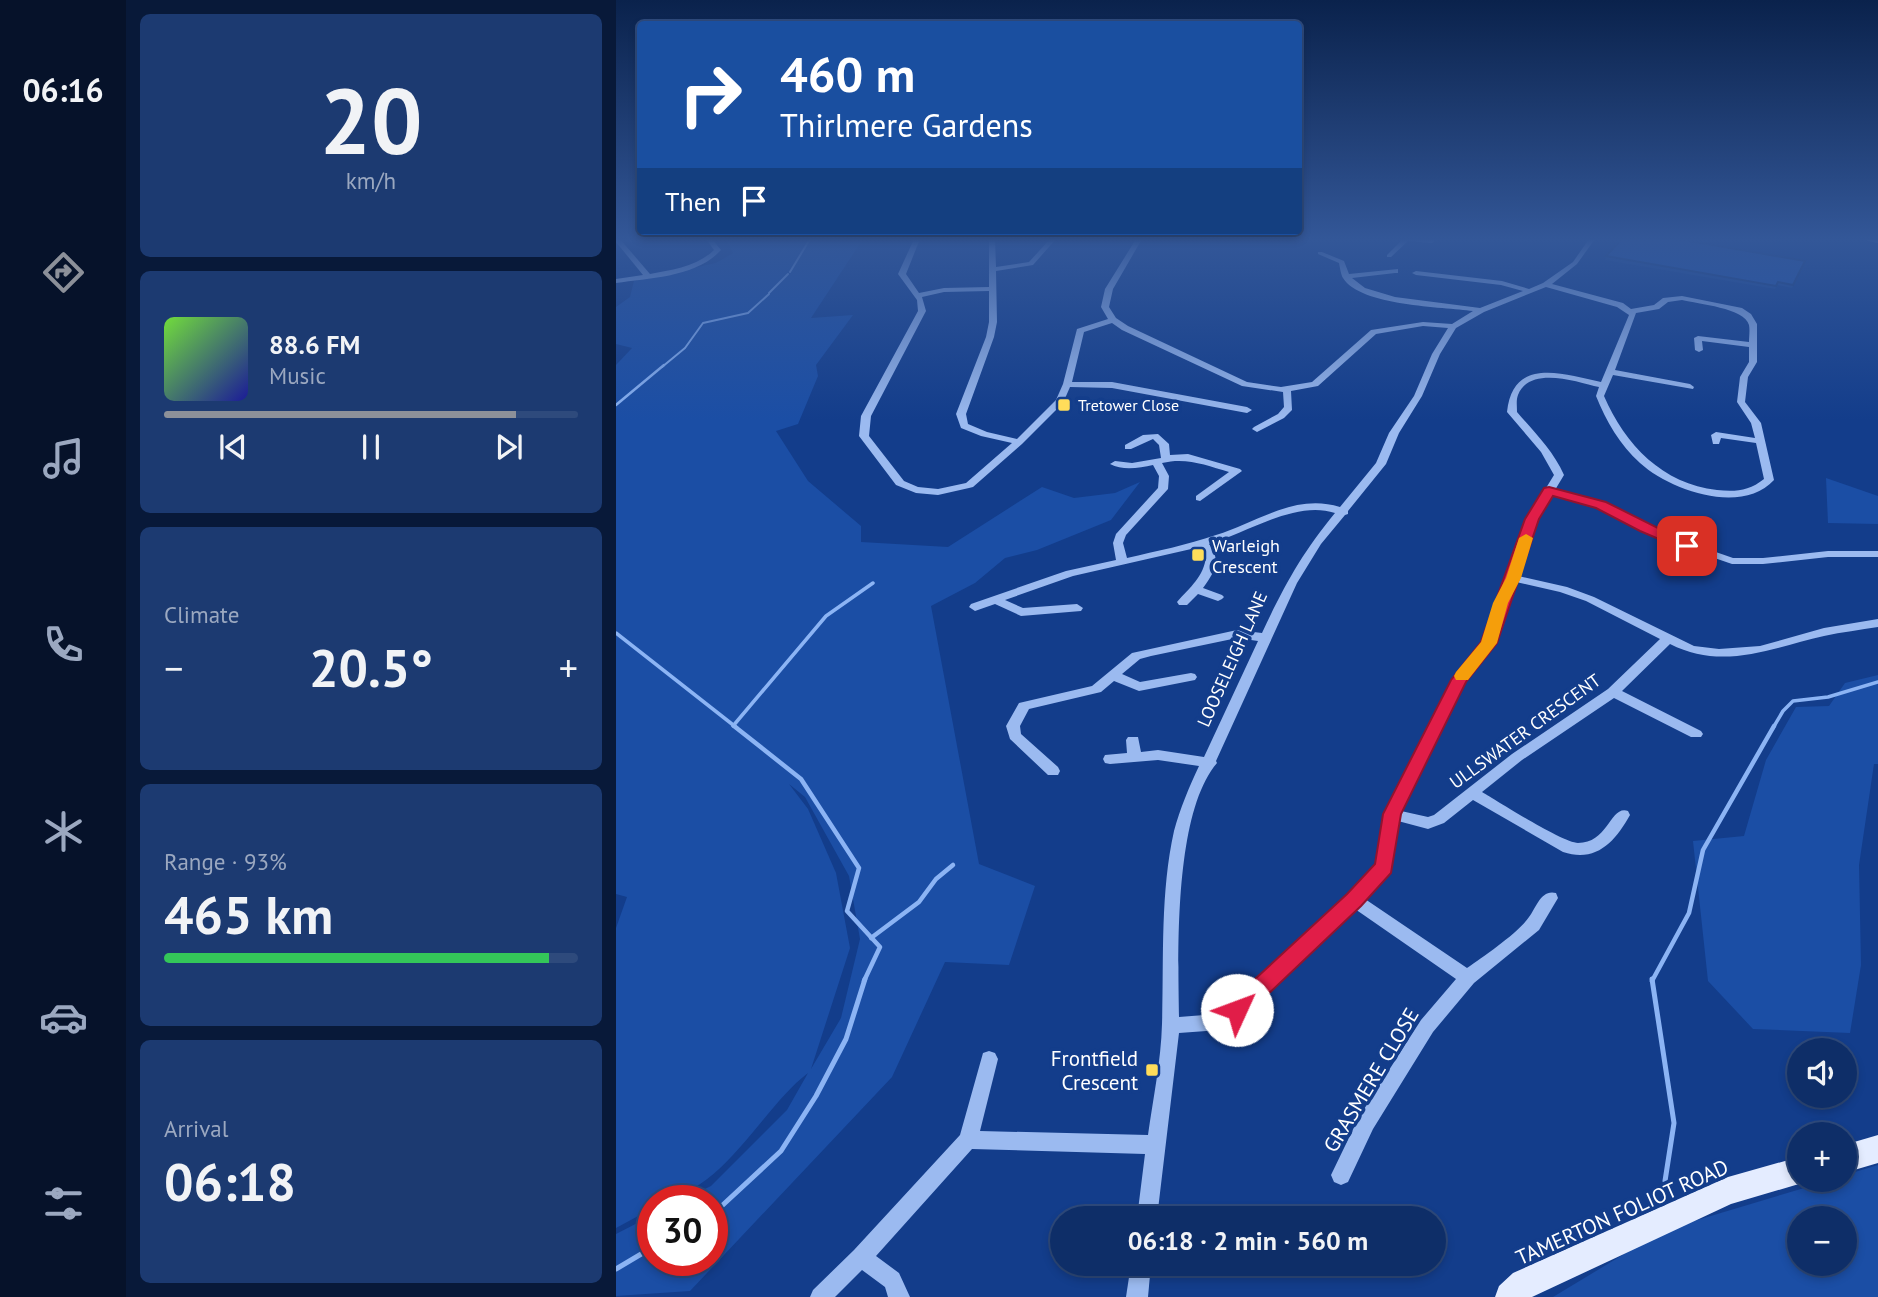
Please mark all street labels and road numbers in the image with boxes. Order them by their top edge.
street label: LOOSELEIGH LANE [1192,588,1272,730]
street label: ULLSWATER CRESCENT [1445,668,1605,794]
street label: GRASMERE CLOSE [1317,1003,1425,1157]
street label: TAMERTON FOLIOT ROAD [1512,1153,1732,1271]

